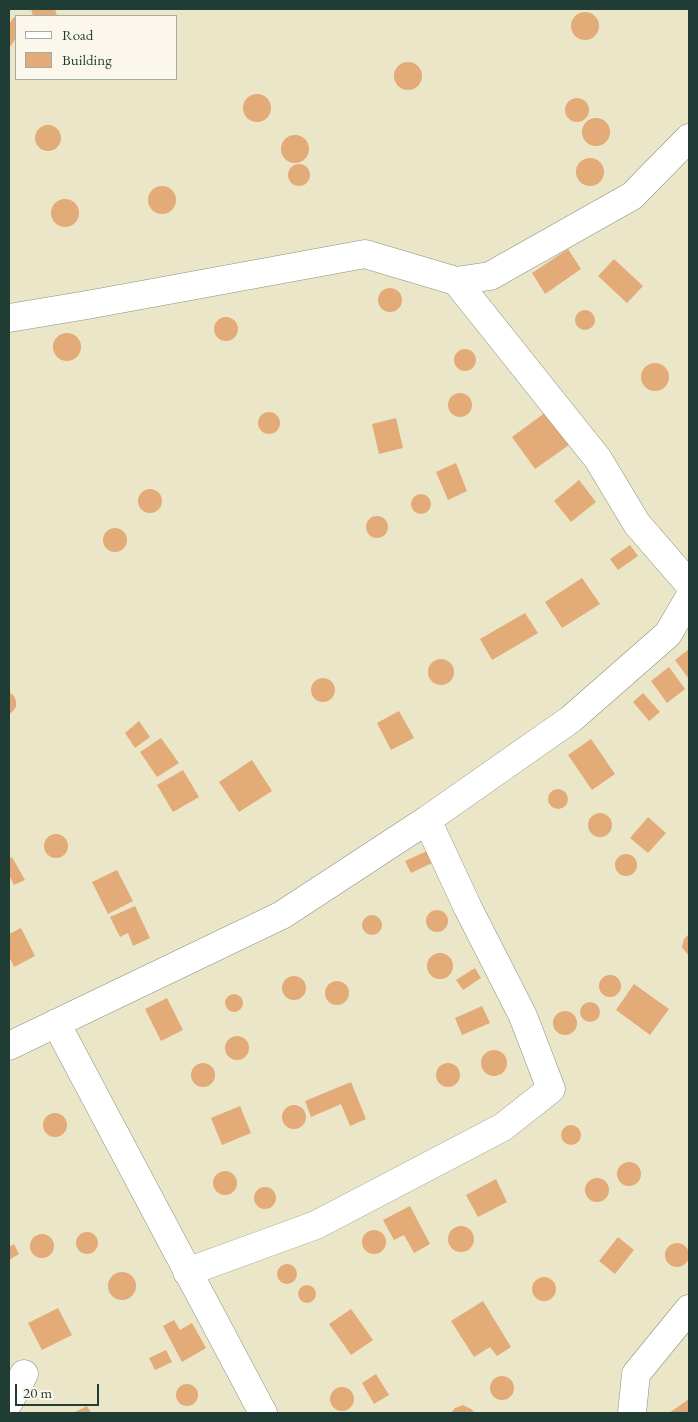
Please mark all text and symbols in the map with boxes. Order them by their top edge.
legend [15,15,178,80]
text: Road [62,25,93,44]
text: Building [62,50,112,69]
scale bar [18,1374,101,1406]
text: 20 m [23,1383,52,1402]

